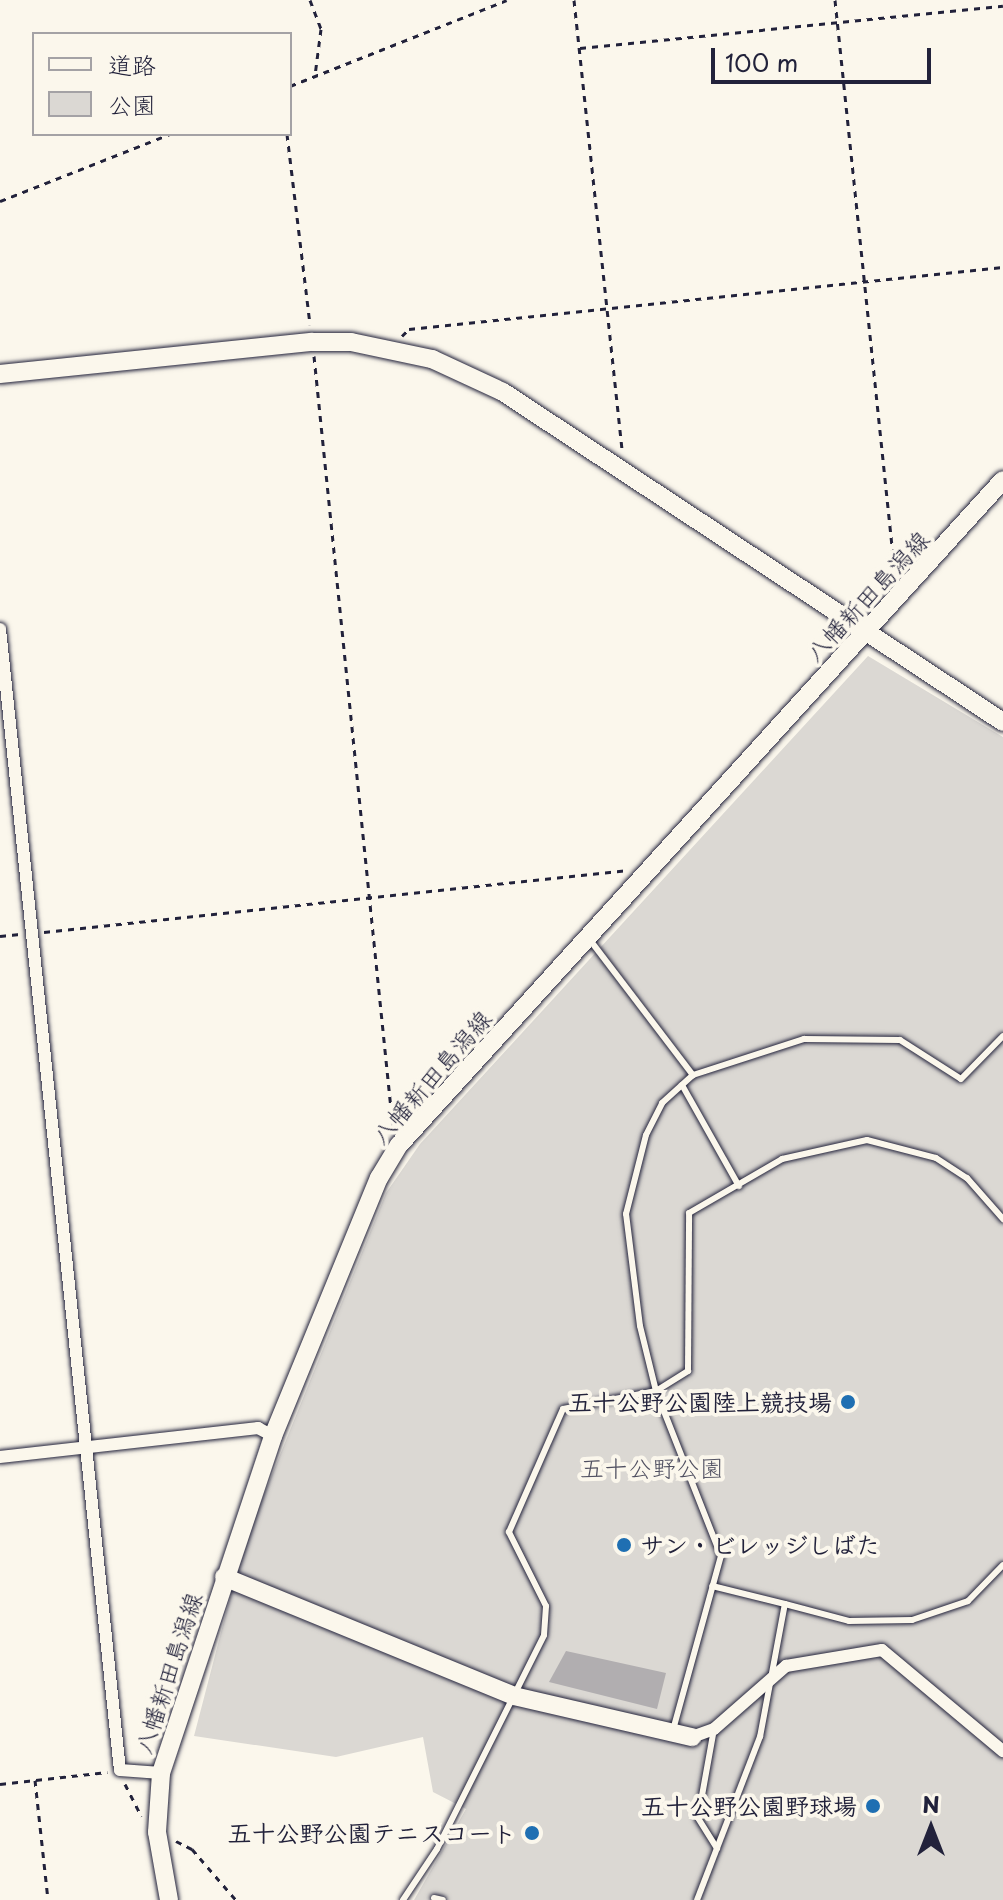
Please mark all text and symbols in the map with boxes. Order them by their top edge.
legend [32,32,292,136]
scale bar [715,32,935,82]
text: 100 m [725,44,798,80]
text: 道路 [108,46,156,82]
text: 公園 [108,86,156,122]
street label: 八幡新田島潟線 [799,525,935,667]
street label: 八幡新田島潟線 [365,1004,497,1150]
place label: 五十公野公園陸上競技場 [568,1388,832,1416]
marker: 五十公野公園陸上競技場 [839,1393,857,1411]
park label: 五十公野公園 [580,1454,724,1482]
place label: サン・ビレッジしばた [640,1531,880,1559]
marker: サン・ビレッジしばた [615,1536,633,1554]
street label: 八幡新田島潟線 [128,1589,208,1757]
text: N [922,1787,940,1820]
north arrow [891,1788,971,1868]
place label: 五十公野公園野球場 [641,1792,857,1820]
marker: 五十公野公園野球場 [864,1797,882,1815]
place label: 五十公野公園テニスコート [228,1819,516,1847]
marker: 五十公野公園テニスコート [523,1824,541,1842]

